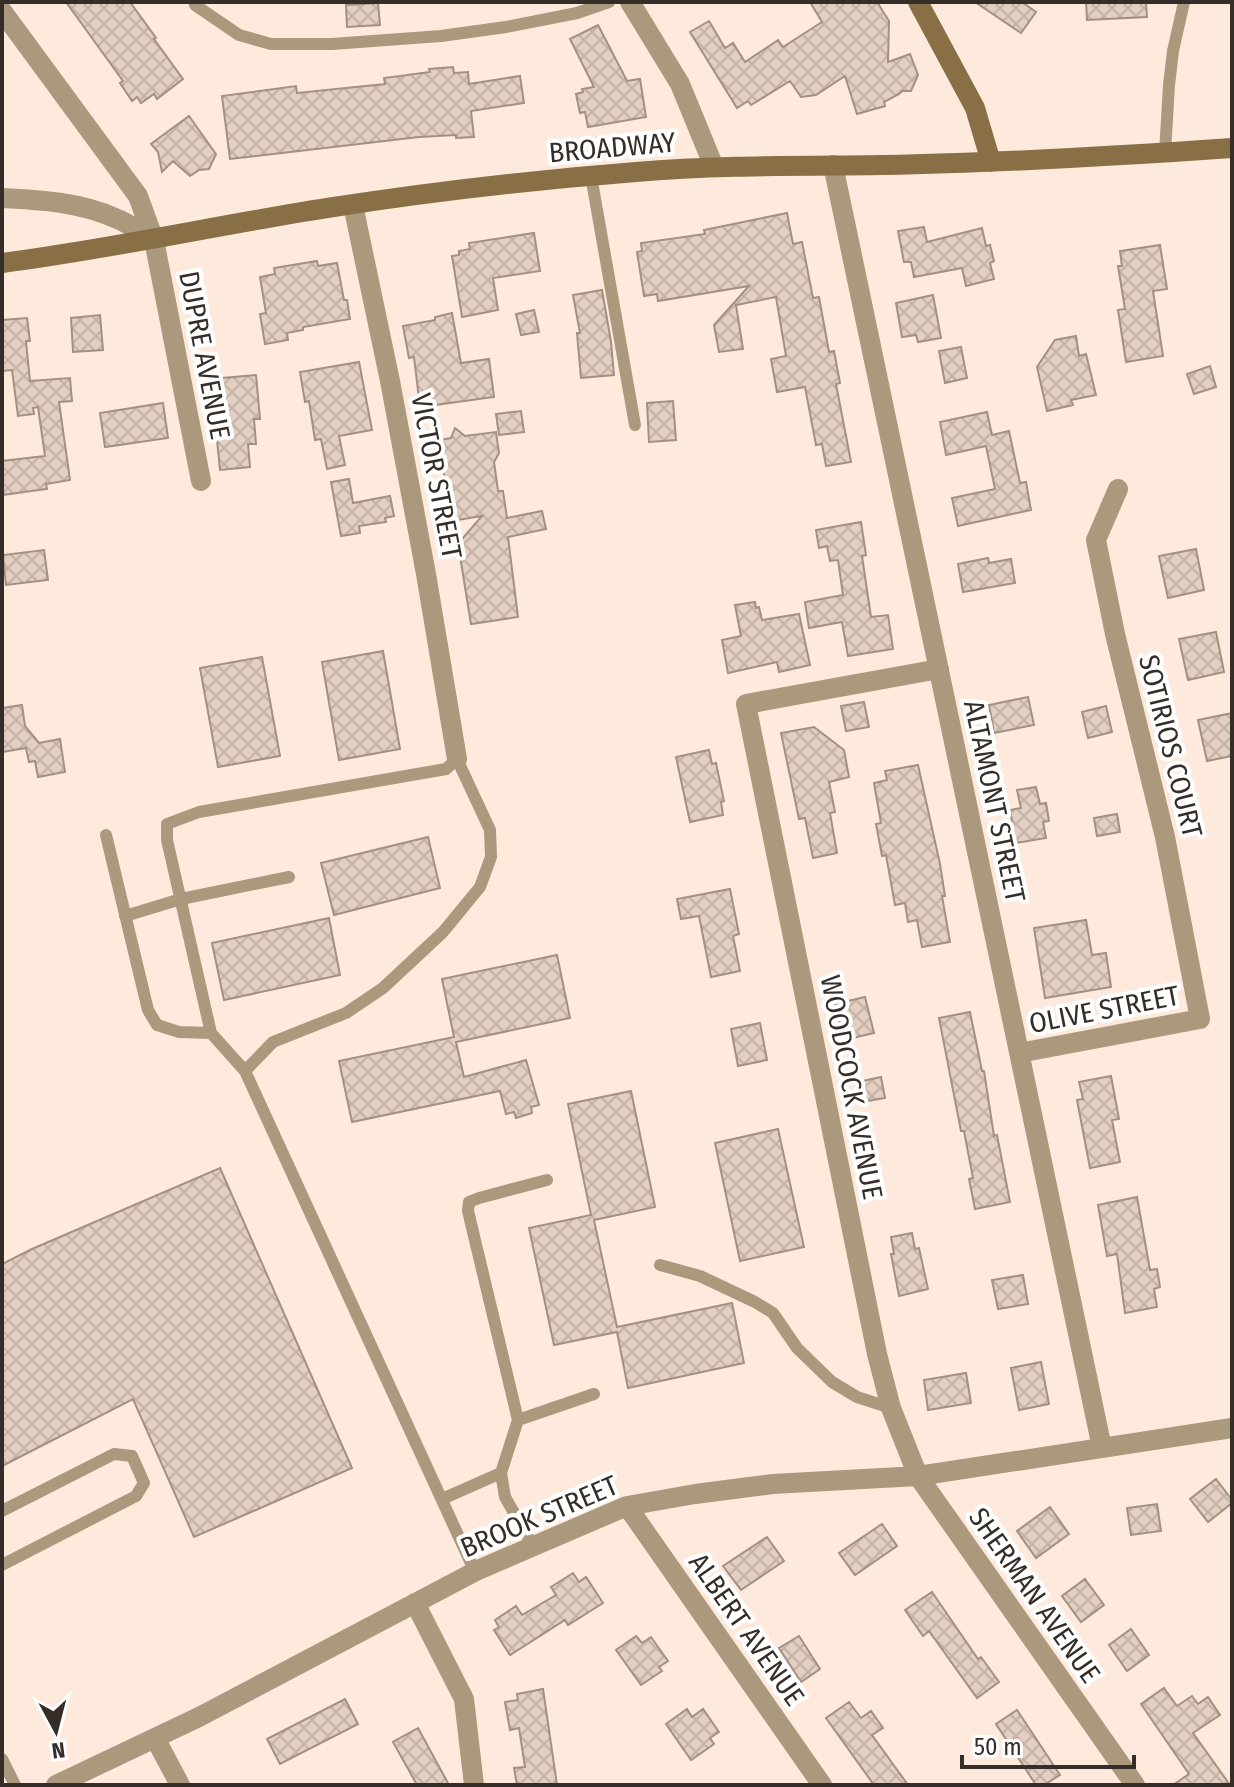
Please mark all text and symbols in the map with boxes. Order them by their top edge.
street label: BROADWAY [547,126,677,169]
street label: DUPRE AVENUE [172,268,237,442]
street label: VICTOR STREET [404,391,469,562]
street label: SOTIRIOS COURT [1132,651,1209,841]
street label: ALTAMONT STREET [957,697,1032,905]
street label: WOODCOCK AVENUE [814,972,889,1202]
street label: OLIVE STREET [1026,979,1182,1040]
street label: BROOK STREET [456,1469,623,1564]
street label: SHERMAN AVENUE [962,1502,1107,1689]
street label: ALBERT AVENUE [682,1547,811,1712]
north arrow [16,1691,96,1771]
scale bar [962,1719,1134,1769]
text: 50 m [974,1733,1022,1761]
text: N [50,1736,67,1765]

